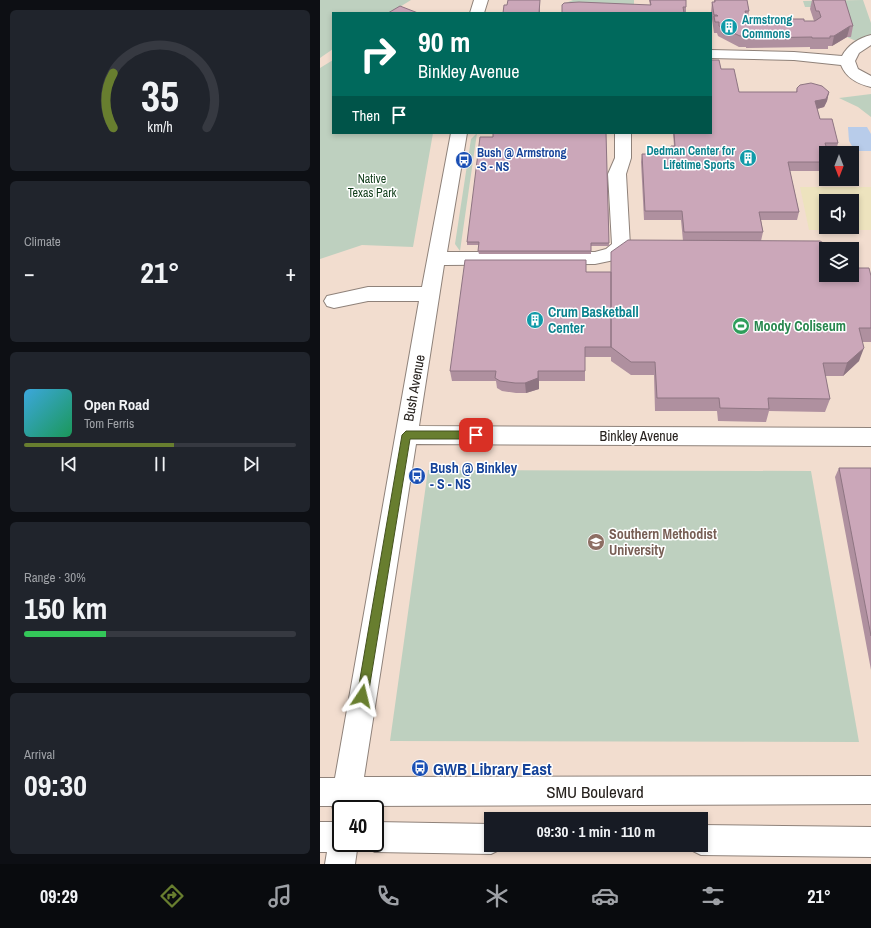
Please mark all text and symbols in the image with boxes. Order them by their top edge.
place label: Armstrong Commons [742,12,792,42]
building icon: Armstrong Commons [719,17,739,37]
text: 90 m [418,23,470,61]
icon: right [352,28,404,80]
text: Binkley Avenue [418,59,520,84]
text: 35 [141,68,179,124]
icon: arrive [388,104,410,126]
text: Then [352,105,380,126]
text: km/h [147,117,173,136]
place label: Dedman Center for Lifetime Sports [646,143,736,173]
place label: Bush @ Armstrong -S - NS [477,145,567,175]
north arrow [819,146,859,186]
map controls [819,146,859,282]
building icon: Dedman Center for Lifetime Sports [738,148,758,168]
bus stop icon: Bush @ Armstrong -S - NS [454,150,474,170]
park label: Native Texas Park [348,171,396,201]
button: sound [819,194,859,234]
text: Climate [24,233,61,250]
button: layers [819,242,859,282]
text: 21° [140,252,180,292]
text: − [24,258,35,288]
text: + [285,258,296,288]
place label: Crum Basketball Center [548,303,639,337]
building icon: Crum Basketball Center [525,310,545,330]
sports icon: Moody Coliseum [731,316,751,336]
place label: Moody Coliseum [754,317,846,335]
street label: Bush Avenue [399,353,429,423]
text: Open Road [84,394,150,415]
text: Tom Ferris [84,415,134,432]
pin [459,418,493,452]
icon: arrive [465,424,487,446]
street label: Binkley Avenue [600,427,678,445]
icon: previous [58,453,80,475]
icon: pause [149,453,171,475]
icon: next [240,453,262,475]
place label: Bush @ Binkley - S - NS [430,459,518,493]
bus stop icon: Bush @ Binkley - S - NS [407,466,427,486]
place label: Southern Methodist University [609,525,717,559]
school or university icon: Southern Methodist University [586,532,606,552]
text: Range · 30% [24,569,86,586]
text: 150 km [24,588,107,628]
position arrow [341,675,383,717]
text: Arrival [24,746,55,763]
place label: GWB Library East [433,757,552,780]
bus stop icon: GWB Library East [410,758,430,778]
text: 09:30 [24,765,87,805]
street label: SMU Boulevard [546,780,644,803]
speed limit sign: 40 [332,800,384,852]
text: 09:30 · 1 min · 110 m [537,821,655,842]
icon: directions [158,882,186,910]
icon: music [266,882,294,910]
icon: phone [374,882,402,910]
icon: climate [483,882,511,910]
icon: car [591,882,619,910]
icon: filters [699,882,727,910]
text: 09:29 [40,884,78,909]
text: 21° [807,884,831,909]

